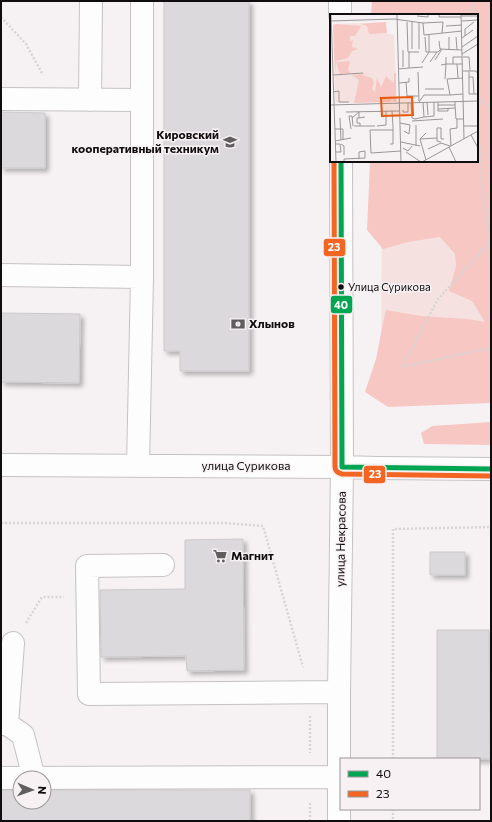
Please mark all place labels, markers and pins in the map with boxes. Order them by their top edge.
place label: Кировский кооперативный техникум [72,127,219,155]
school or university icon: Кировский кооперативный техникум [222,134,238,150]
place label: Улица Сурикова [348,280,431,293]
marker: Улица Сурикова [336,282,346,292]
bank icon: Хлынов [230,316,246,332]
place label: Хлынов [249,316,295,330]
supermarket icon: Магнит [212,548,228,564]
place label: Магнит [231,548,274,562]

